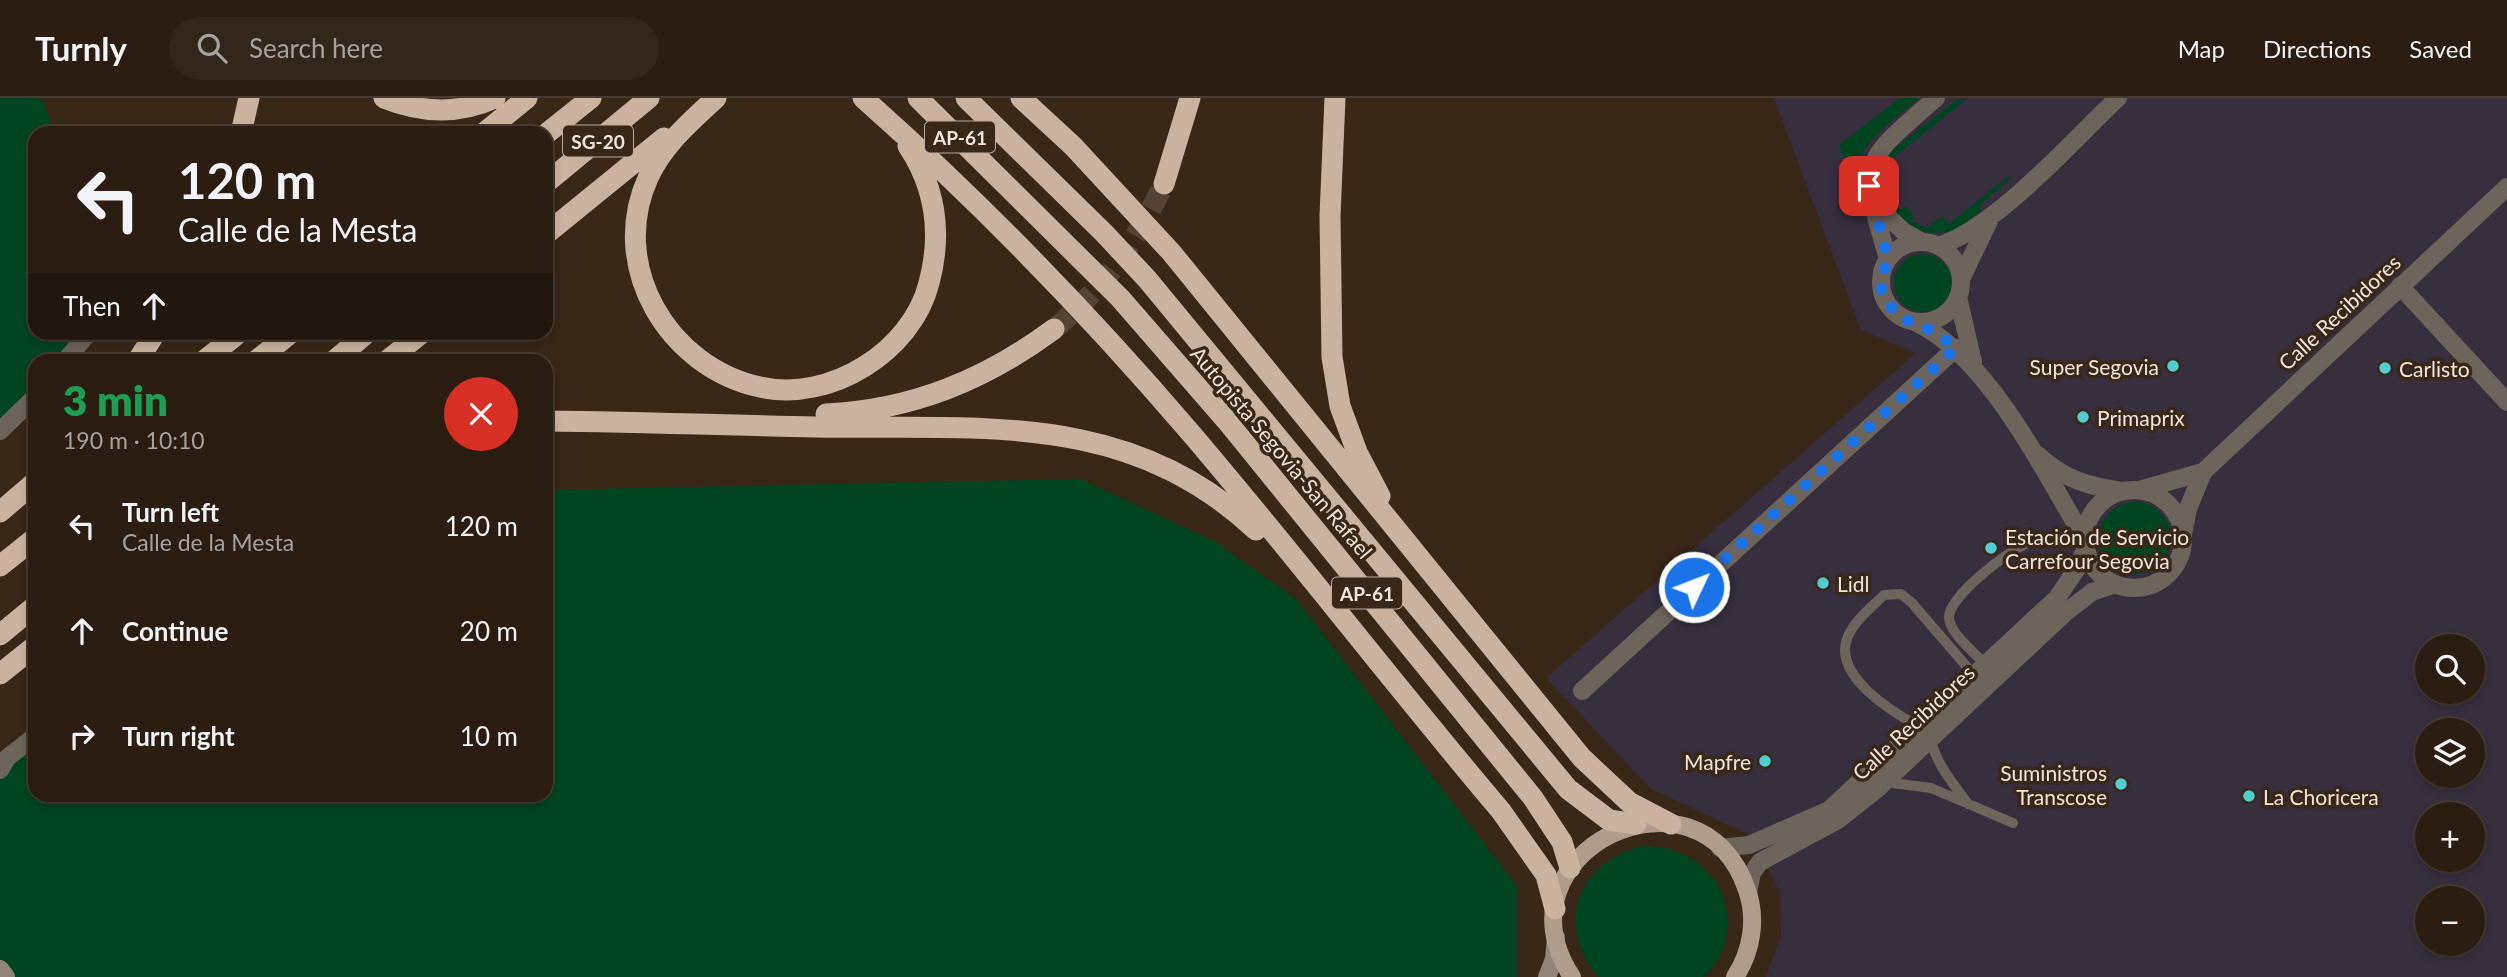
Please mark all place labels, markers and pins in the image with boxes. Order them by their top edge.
pin [1839,156,1899,216]
place label: Super Segovia [2030,354,2159,379]
place label: Carlisto [2399,356,2470,381]
marker: Super Segovia [2165,358,2181,374]
marker: Carlisto [2377,360,2393,376]
place label: Primaprix [2097,405,2185,430]
marker: Primaprix [2075,409,2091,425]
place label: Estación de Servicio Carrefour Segovia [2005,524,2189,573]
marker: Estación de Servicio Carrefour Segovia [1983,540,1999,556]
place label: Lidl [1837,571,1870,596]
marker: Lidl [1815,575,1831,591]
place label: Mapfre [1684,749,1751,774]
marker: Mapfre [1757,753,1773,769]
place label: Suministros Transcose [2000,760,2107,809]
marker: Suministros Transcose [2113,776,2129,792]
place label: La Choricera [2263,784,2379,809]
marker: La Choricera [2241,788,2257,804]

